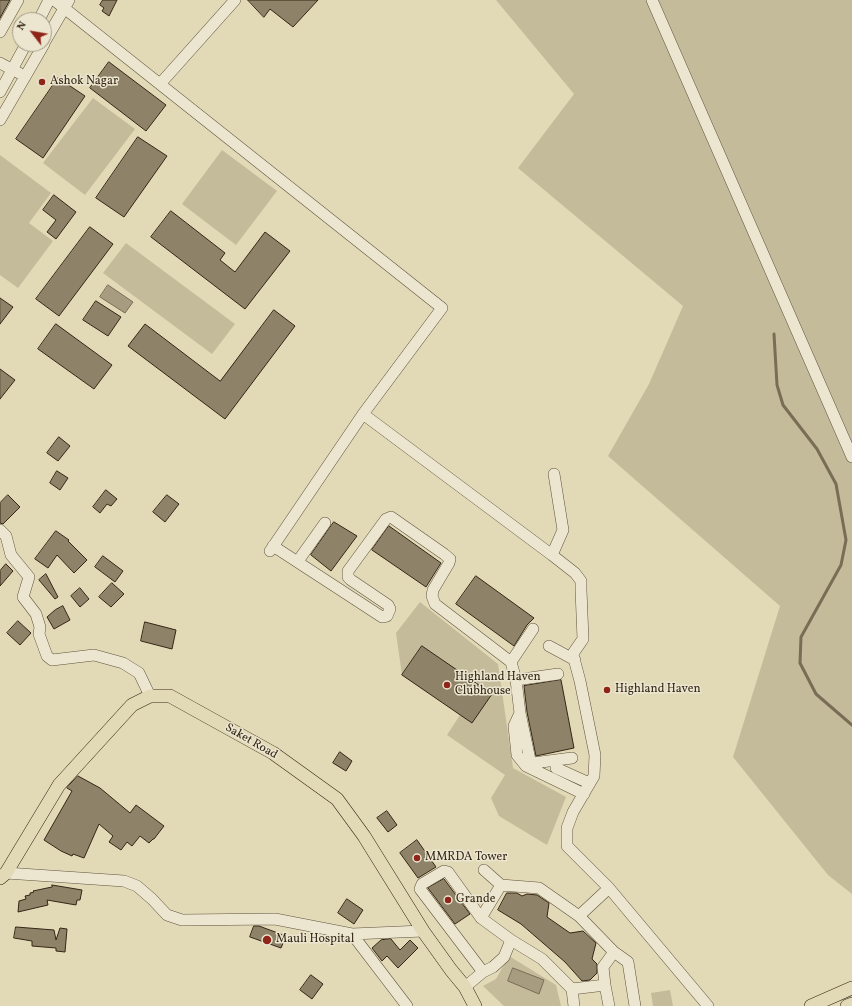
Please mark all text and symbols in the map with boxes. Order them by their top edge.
north arrow [12,12,52,52]
text: N [14,19,31,33]
place label: Ashok Nagar [50,75,118,89]
marker: Ashok Nagar [37,77,47,87]
place label: Highland Haven Clubhouse [455,671,541,699]
marker: Highland Haven Clubhouse [442,680,452,690]
place label: Highland Haven [615,683,701,697]
marker: Highland Haven [602,685,612,695]
street label: Saket Road [222,721,280,763]
place label: MMRDA Tower [425,851,507,865]
marker: MMRDA Tower [412,853,422,863]
place label: Grande [456,893,495,907]
marker: Grande [443,895,453,905]
place label: Mauli Hospital [276,933,354,947]
marker: Mauli Hospital [261,934,273,946]

